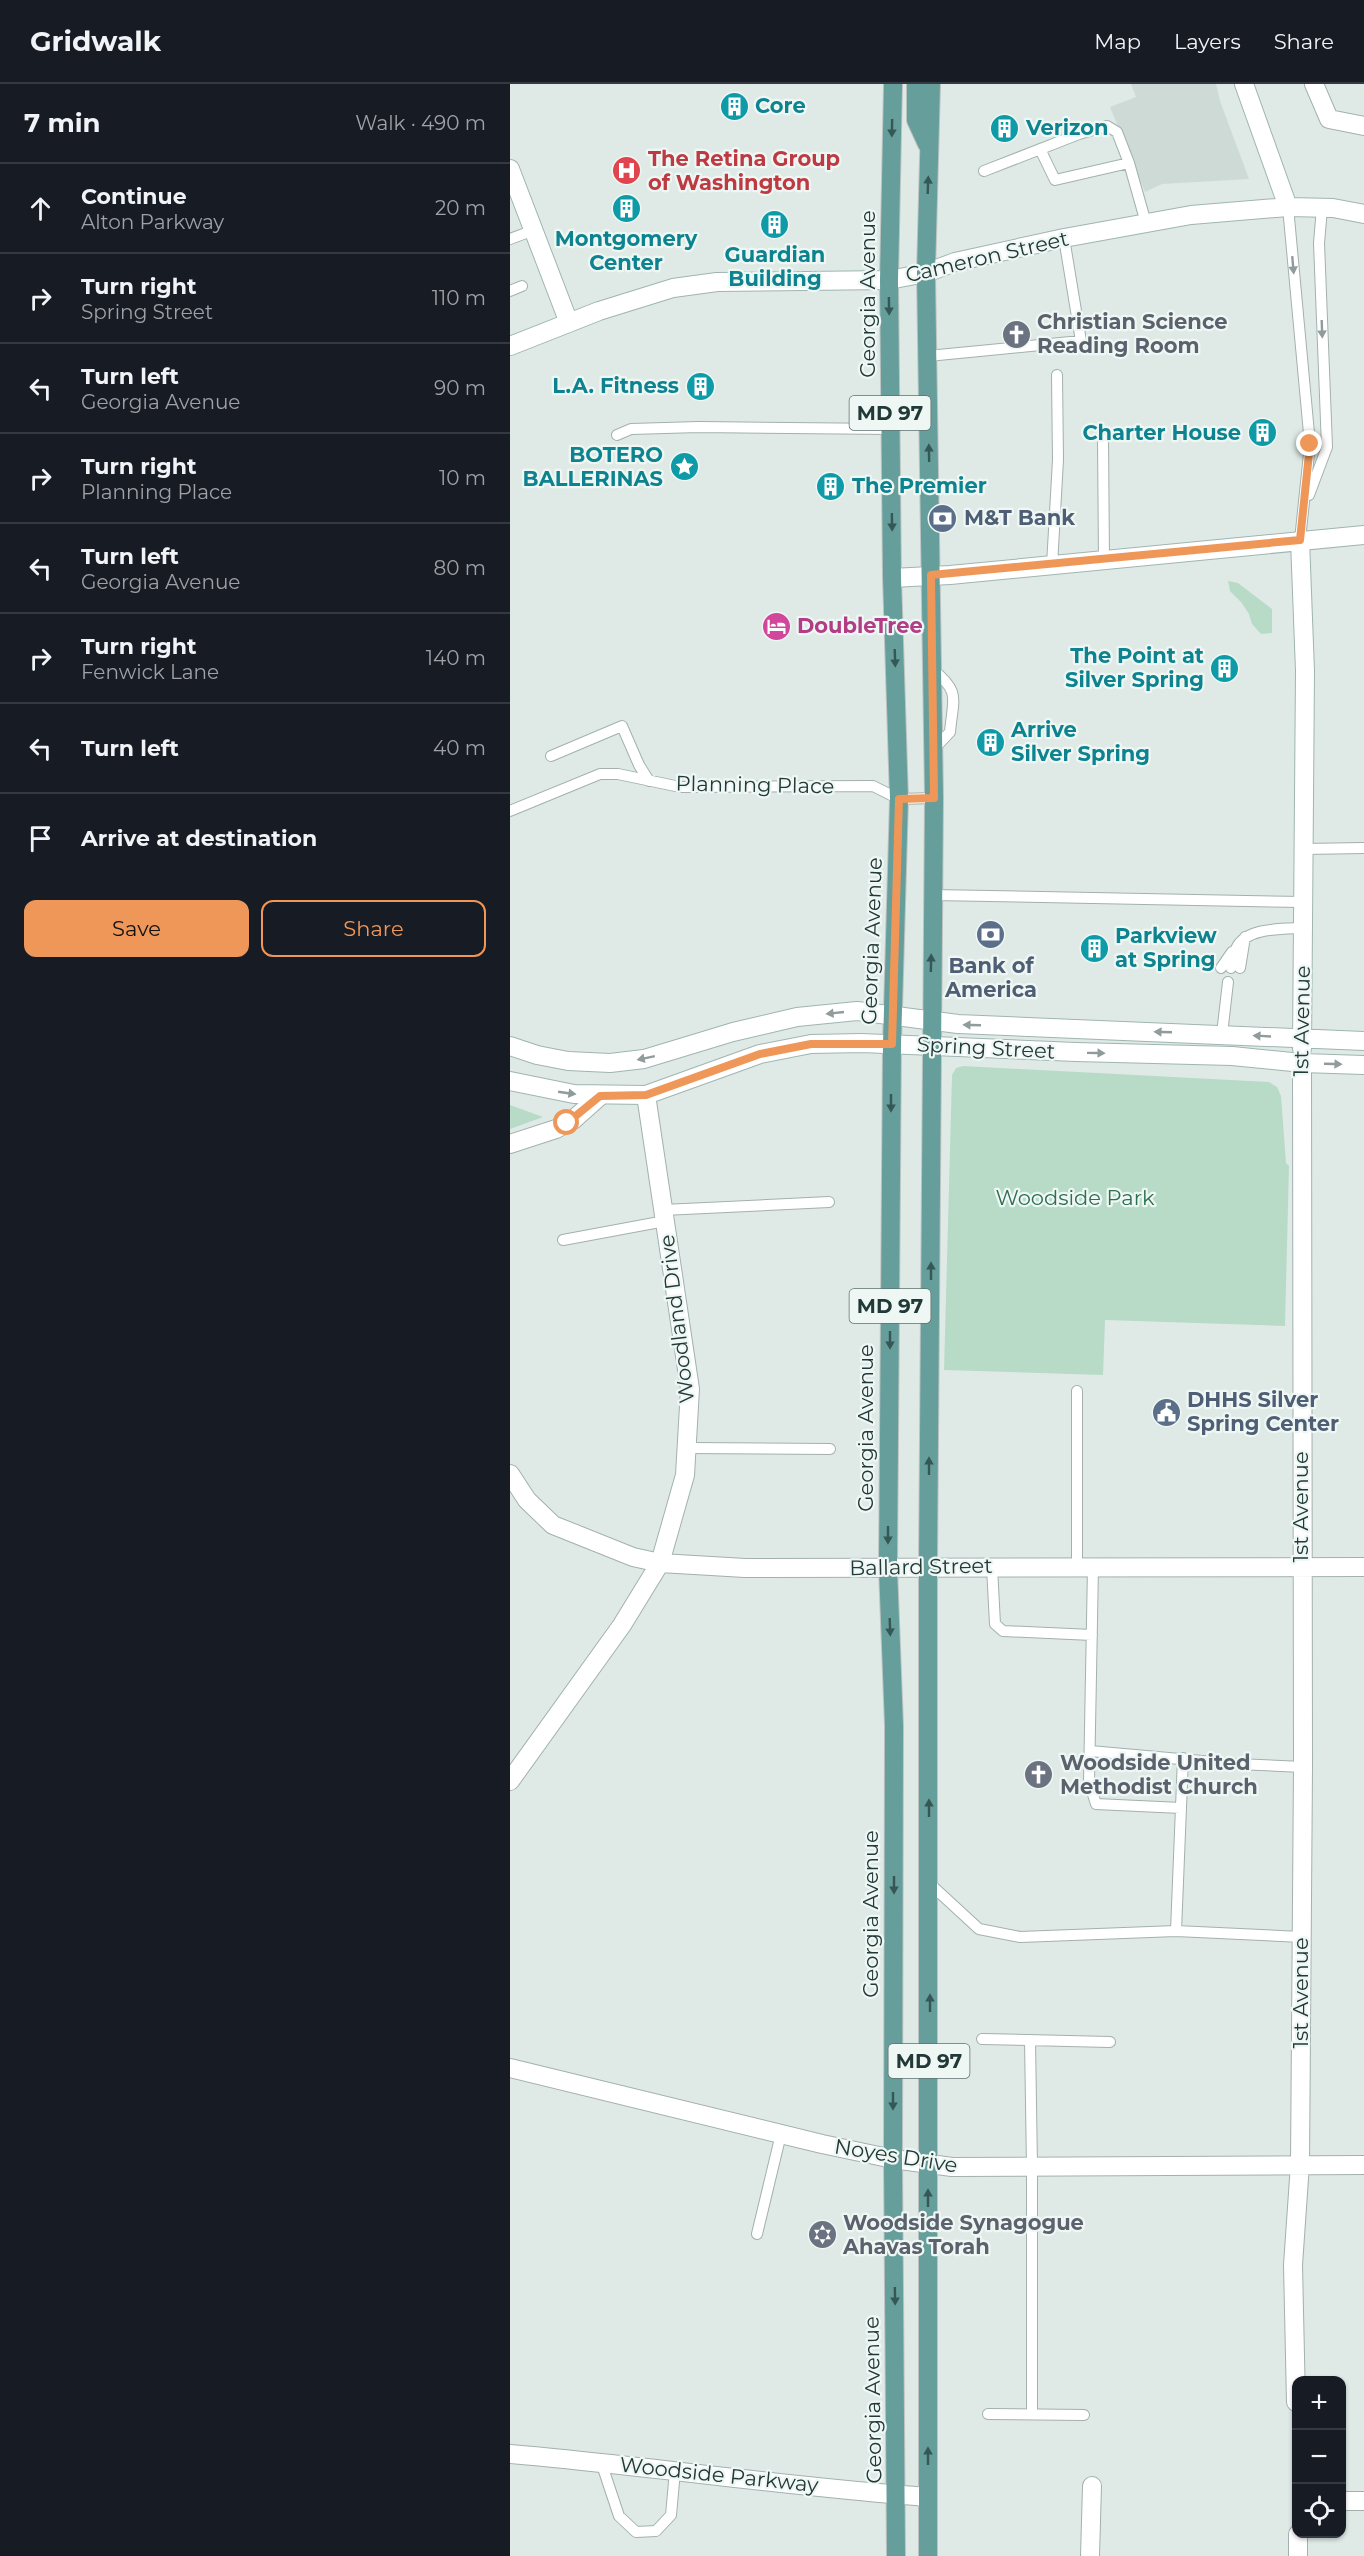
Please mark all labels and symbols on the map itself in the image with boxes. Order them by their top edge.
building icon: Core [718,90,750,122]
place label: Core [755,93,806,118]
building icon: Verizon [989,112,1021,144]
place label: Verizon [1025,115,1109,140]
one-way arrow [888,118,897,137]
place label: The Retina Group of Washington [648,146,840,195]
hospital icon: The Retina Group of Washington [611,155,643,187]
one-way arrow [924,175,933,194]
building icon: Montgomery Center [610,192,642,224]
building icon: Guardian Building [759,208,791,240]
street label: Georgia Avenue [855,210,880,378]
place label: Montgomery Center [555,226,698,275]
street label: Cameron Street [903,226,1071,287]
place label: Guardian Building [725,242,825,291]
one-way arrow [1288,256,1298,275]
one-way arrow [884,297,894,316]
place label: Christian Science Reading Room [1037,309,1227,358]
church icon: Christian Science Reading Room [1000,318,1032,350]
one-way arrow [1318,319,1327,338]
building icon: L.A. Fitness [684,370,716,402]
place label: L.A. Fitness [552,373,679,398]
road number: MD 97 [850,396,931,430]
building icon: Charter House [1246,417,1278,449]
place label: Charter House [1082,420,1241,445]
route end [1296,430,1322,456]
place label: BOTERO BALLERINAS [523,442,663,491]
one-way arrow [924,444,934,463]
place icon: BOTERO BALLERINAS [668,451,700,483]
building icon: The Premier [815,470,847,502]
place label: The Premier [852,473,987,498]
bank icon: M&T Bank [927,502,959,534]
place label: M&T Bank [964,505,1075,530]
one-way arrow [887,513,897,532]
hotel icon: DoubleTree [760,610,792,642]
place label: DoubleTree [797,613,923,638]
place label: The Point at Silver Spring [1065,643,1204,692]
one-way arrow [890,648,900,667]
building icon: The Point at Silver Spring [1209,652,1241,684]
place label: Arrive Silver Spring [1010,717,1150,766]
building icon: Arrive Silver Spring [974,726,1006,758]
street label: Planning Place [675,771,835,798]
street label: Georgia Avenue [856,857,887,1025]
bank icon: Bank of America [975,919,1007,951]
place label: Parkview at Spring [1115,923,1217,972]
building icon: Parkview at Spring [1078,932,1110,964]
place label: Bank of America [944,953,1037,1002]
one-way arrow [927,954,936,973]
street label: 1st Avenue [1288,965,1315,1077]
one-way arrow [826,1008,845,1018]
one-way arrow [962,1020,981,1029]
one-way arrow [1154,1027,1173,1036]
street label: Spring Street [916,1031,1056,1064]
one-way arrow [1253,1032,1272,1041]
one-way arrow [1086,1048,1105,1058]
one-way arrow [636,1054,655,1063]
one-way arrow [1323,1059,1342,1068]
one-way arrow [558,1088,577,1097]
one-way arrow [887,1093,896,1112]
route start [553,1109,579,1135]
park label: Woodside Park [995,1185,1155,1210]
street label: Woodland Drive [654,1233,699,1405]
one-way arrow [926,1262,935,1281]
road number: MD 97 [850,1289,931,1323]
one-way arrow [885,1330,895,1349]
street label: Georgia Avenue [853,1344,878,1512]
place label: DHHS Silver Spring Center [1187,1387,1339,1436]
public building icon: DHHS Silver Spring Center [1150,1396,1182,1428]
street label: 1st Avenue [1288,1451,1313,1563]
one-way arrow [924,1457,934,1476]
one-way arrow [883,1525,893,1544]
street label: Ballard Street [849,1553,993,1580]
one-way arrow [885,1617,895,1636]
place label: Woodside United Methodist Church [1060,1750,1258,1799]
church icon: Woodside United Methodist Church [1023,1759,1055,1791]
one-way arrow [924,1798,934,1817]
street label: Georgia Avenue [858,1830,883,1998]
one-way arrow [889,1875,899,1894]
street label: 1st Avenue [1288,1937,1313,2049]
one-way arrow [925,1993,935,2012]
road number: MD 97 [888,2044,970,2078]
one-way arrow [888,2091,898,2110]
street label: Noyes Drive [833,2133,959,2178]
one-way arrow [923,2188,933,2207]
place label: Woodside Synagogue Ahavas Torah [842,2210,1084,2259]
synagogue icon: Woodside Synagogue Ahavas Torah [806,2219,838,2251]
one-way arrow [890,2286,900,2305]
street label: Georgia Avenue [859,2316,886,2484]
one-way arrow [923,2446,933,2465]
street label: Woodside Parkway [618,2452,820,2497]

